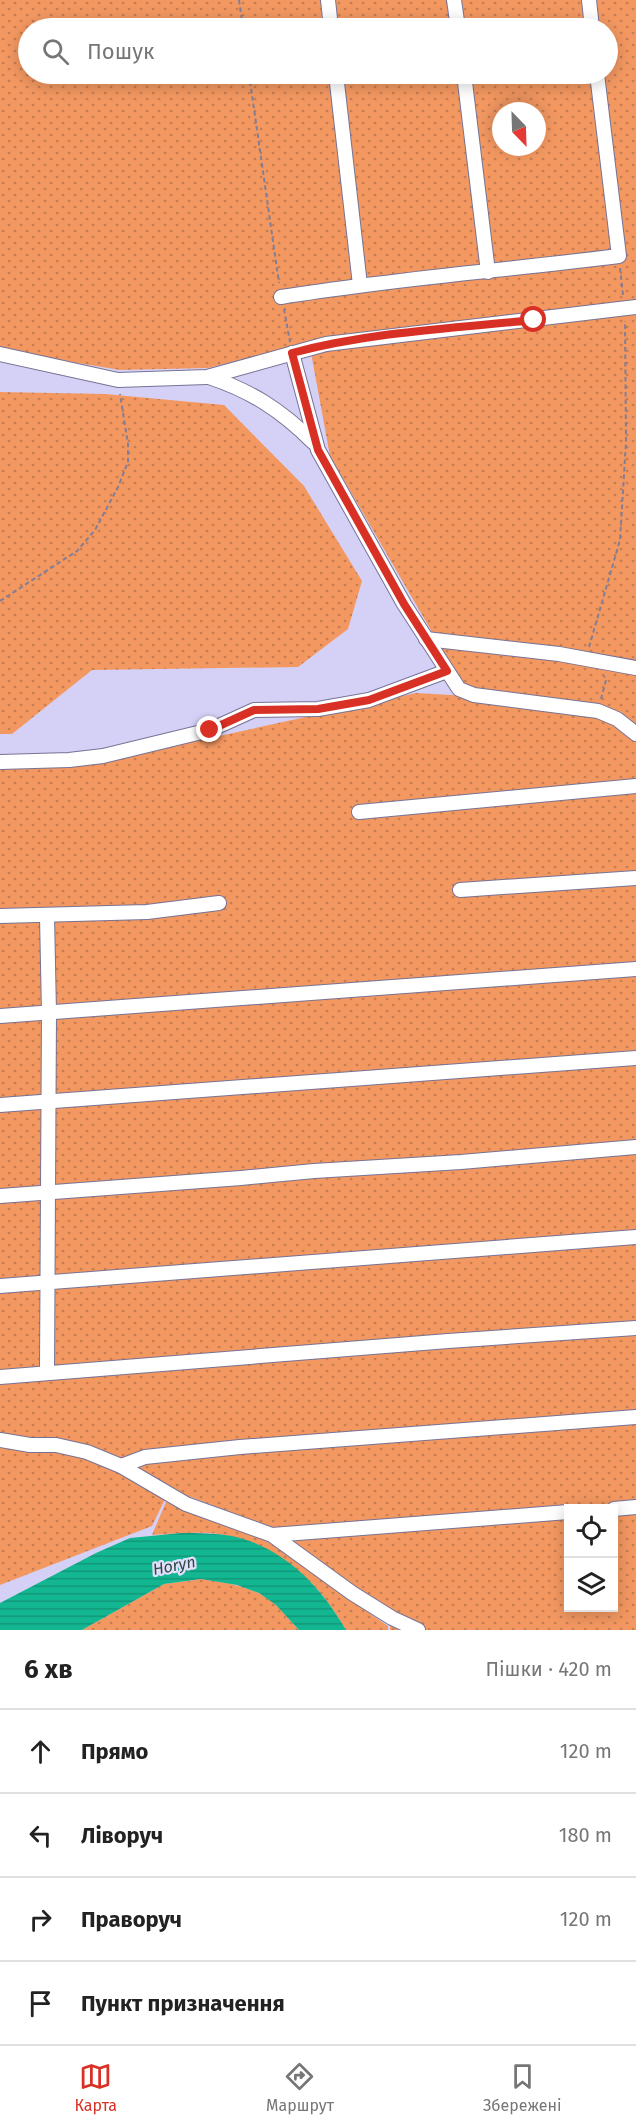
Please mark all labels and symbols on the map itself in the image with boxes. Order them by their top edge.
north arrow [492,102,546,156]
route start [520,306,546,332]
route end [196,716,222,742]
water label: Horyn [151,1552,197,1579]

